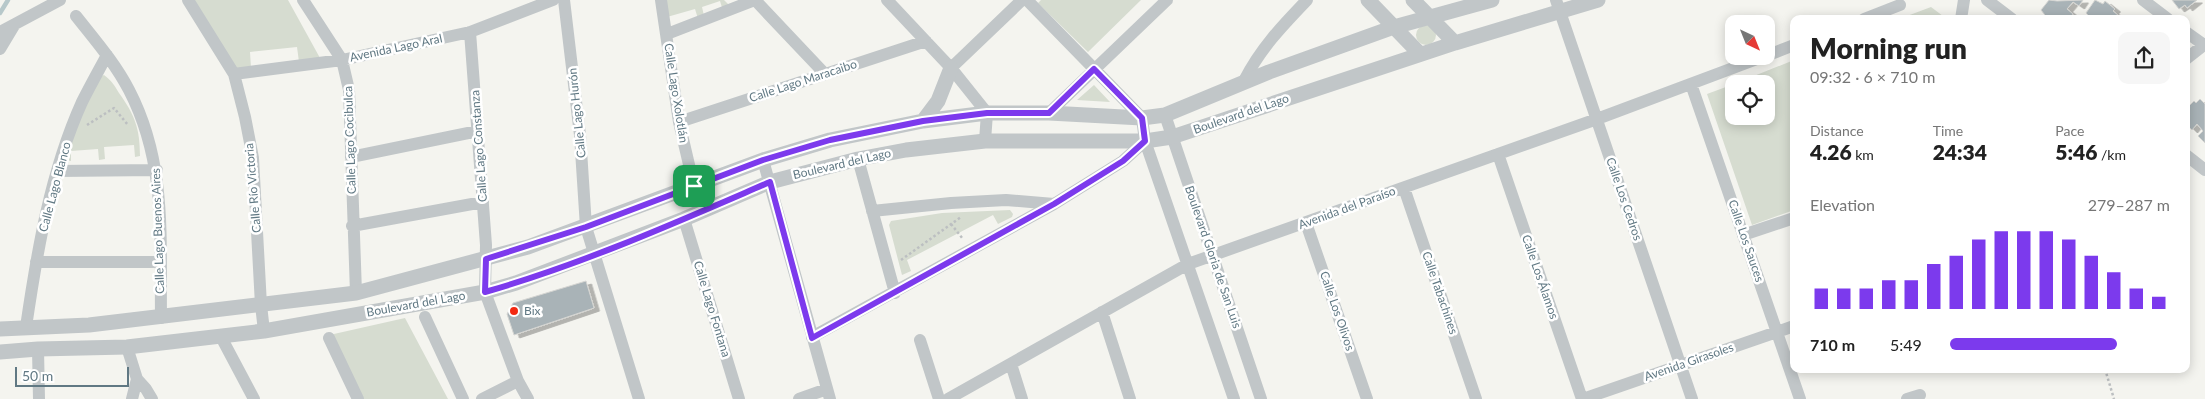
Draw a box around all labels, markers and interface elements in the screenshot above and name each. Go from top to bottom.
north arrow [1725,15,1775,65]
map controls [1725,15,1775,125]
street label: Avenida Lago Aral [348,30,444,65]
text: Morning run [1810,31,1967,65]
button: share [2118,32,2170,84]
street label: Calle Lago Xolotlán [661,42,692,144]
street label: Calle Lago Maracaibo [747,56,859,105]
street label: Calle Lago Hurón [564,67,589,159]
text: 09:32 · 6 × 710 m [1810,67,1935,86]
button: locate [1725,75,1775,125]
street label: Calle Lago Cocibulca [340,86,359,194]
street label: Calle Lago Constanza [467,90,490,202]
street label: Boulevard del Lago [1191,90,1291,137]
text: Distance [1810,122,1864,139]
text: Time [1933,122,1963,139]
text: Pace [2055,122,2084,139]
text: 4.26 [1810,139,1852,164]
text: 24:34 [1933,139,1987,164]
text: 5:46 [2055,139,2097,164]
street label: Calle Lago Blanco [35,140,74,234]
street label: Calle Río Victoria [241,143,264,233]
street label: Boulevard del Lago [791,145,893,182]
text: km [1852,146,1874,163]
text: /km [2097,146,2126,163]
street label: Calle Los Cedros [1603,155,1646,242]
pin [673,165,715,207]
street label: Calle Lago Buenos Aires [148,168,167,294]
icon: arrive [680,172,708,200]
street label: Avenida del Paraíso [1296,183,1398,232]
street label: Boulevard Gloria de San Luis [1182,184,1245,330]
text: Elevation [1810,195,1875,214]
text: 279–287 m [2088,195,2170,214]
street label: Calle Los Sauces [1725,198,1768,284]
street label: Calle Los Álamos [1519,233,1562,321]
street label: Calle Tabachines [1419,249,1462,336]
street label: Calle Lago Fontana [691,259,734,359]
street label: Calle Los Olivos [1317,269,1358,353]
street label: Boulevard del Lago [365,287,467,320]
place label: Bix [524,303,541,318]
marker: Bix [508,305,520,317]
text: 710 m [1810,335,1855,354]
text: 5:49 [1890,335,1922,354]
street label: Avenida Girasoles [1642,339,1736,384]
scale bar [15,364,129,387]
text: 50 m [22,367,53,384]

